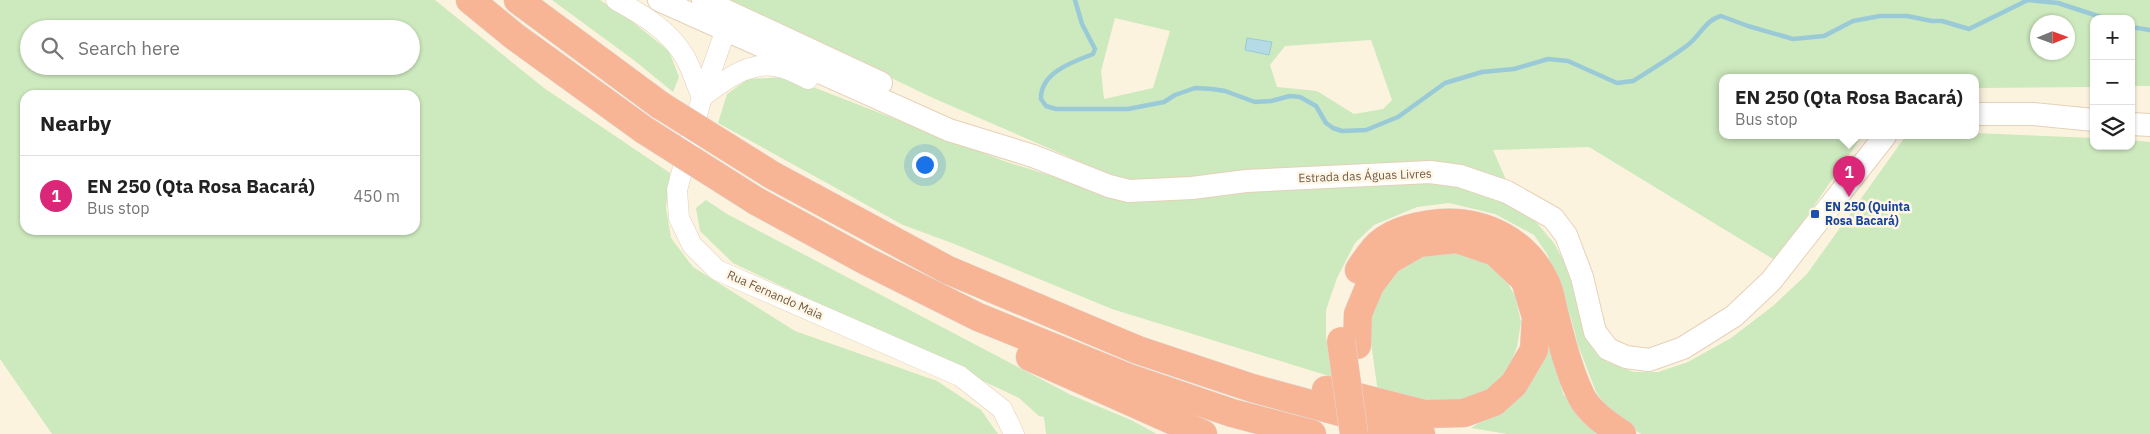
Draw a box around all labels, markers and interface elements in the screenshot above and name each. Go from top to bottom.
north arrow [2030,15,2075,60]
map controls [2090,15,2135,150]
button: + [2090,15,2135,60]
search box [20,20,420,75]
icon: search [38,34,66,62]
text: Search here [78,36,180,60]
button: − [2090,60,2135,105]
popup [1719,74,1979,139]
text: EN 250 (Qta Rosa Bacará) [1735,85,1963,109]
button: layers [2090,105,2135,150]
text: Nearby [40,109,111,137]
text: Bus stop [1735,109,1798,129]
your location [912,152,938,178]
pin: 1 [1833,156,1865,197]
street label: Estrada das Águas Livres [1298,166,1432,185]
text: EN 250 (Qta Rosa Bacará) [87,174,315,198]
text: 1 [51,186,61,206]
text: 450 m [353,186,400,206]
text: Bus stop [87,198,150,218]
place label: EN 250 (Quinta Rosa Bacará) [1825,199,1910,228]
marker: EN 250 (Quinta Rosa Bacará) [1809,208,1821,220]
street label: Rua Fernando Maia [725,267,826,323]

